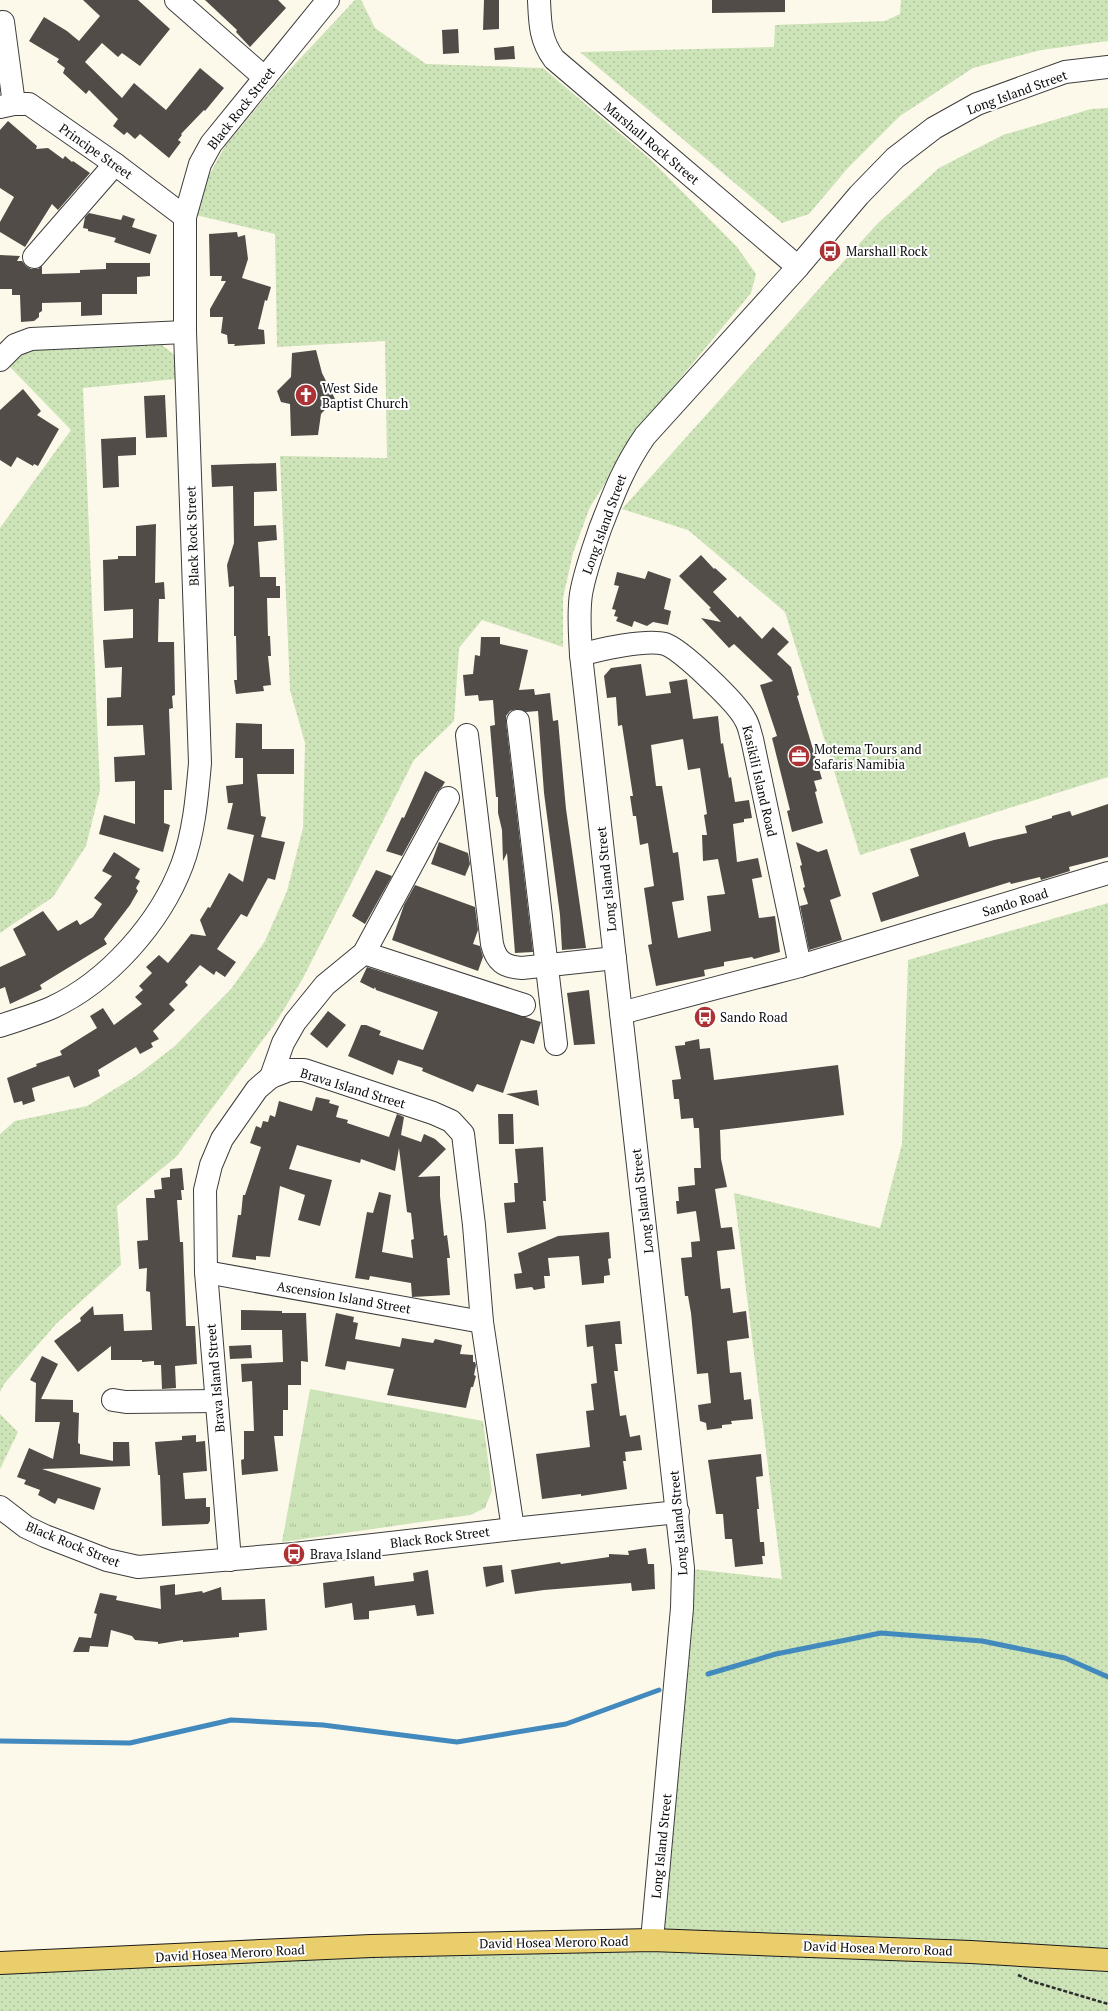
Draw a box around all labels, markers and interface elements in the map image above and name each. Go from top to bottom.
street label: Black Rock Street [203,63,279,153]
street label: Long Island Street [964,65,1070,119]
street label: Marshall Rock Street [600,98,704,188]
street label: Principe Street [56,119,137,183]
bus stop icon: Marshall Rock [817,238,843,264]
place label: Marshall Rock [846,242,928,260]
place label: West Side Baptist Church [322,379,409,412]
church icon: West Side Baptist Church [293,382,319,408]
street label: Long Island Street [577,471,631,577]
street label: Black Rock Street [181,485,203,586]
street label: Kasikili Island Road [738,723,782,839]
place label: Motema Tours and Safaris Namibia [814,740,922,773]
office icon: Motema Tours and Safaris Namibia [786,743,812,769]
street label: Long Island Street [592,825,620,932]
street label: Sando Road [980,883,1050,921]
bus stop icon: Sando Road [692,1004,718,1030]
place label: Sando Road [720,1008,788,1026]
street label: Brava Island Street [298,1063,408,1113]
street label: Long Island Street [627,1147,657,1254]
street label: Ascension Island Street [276,1276,413,1318]
street label: Brava Island Street [201,1323,229,1433]
street label: Long Island Street [664,1469,692,1576]
street label: Black Rock Street [23,1517,123,1571]
street label: Black Rock Street [389,1522,491,1552]
bus stop icon: Brava Island [281,1541,307,1567]
place label: Brava Island [310,1545,382,1563]
street label: Long Island Street [647,1792,675,1899]
street label: David Hosea Meroro Road [479,1932,629,1952]
street label: David Hosea Meroro Road [803,1936,953,1960]
street label: David Hosea Meroro Road [155,1940,305,1966]

